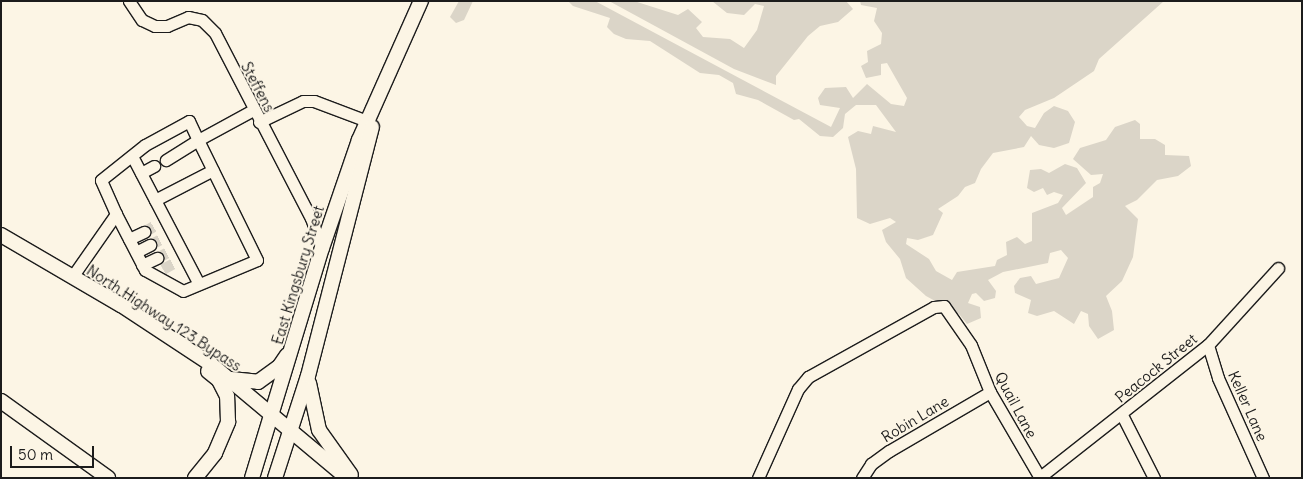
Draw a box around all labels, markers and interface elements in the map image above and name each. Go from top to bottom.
street label: Steffens [237,59,279,115]
street label: East Kingsbury Street [268,203,328,347]
street label: North Highway 123 Bypass [83,261,245,375]
street label: Peacock Street [1112,330,1200,406]
street label: Keller Lane [1225,368,1271,444]
street label: Quail Lane [991,369,1041,441]
street label: Robin Lane [878,392,952,446]
scale bar [12,436,96,468]
text: 50 m [18,445,53,464]

